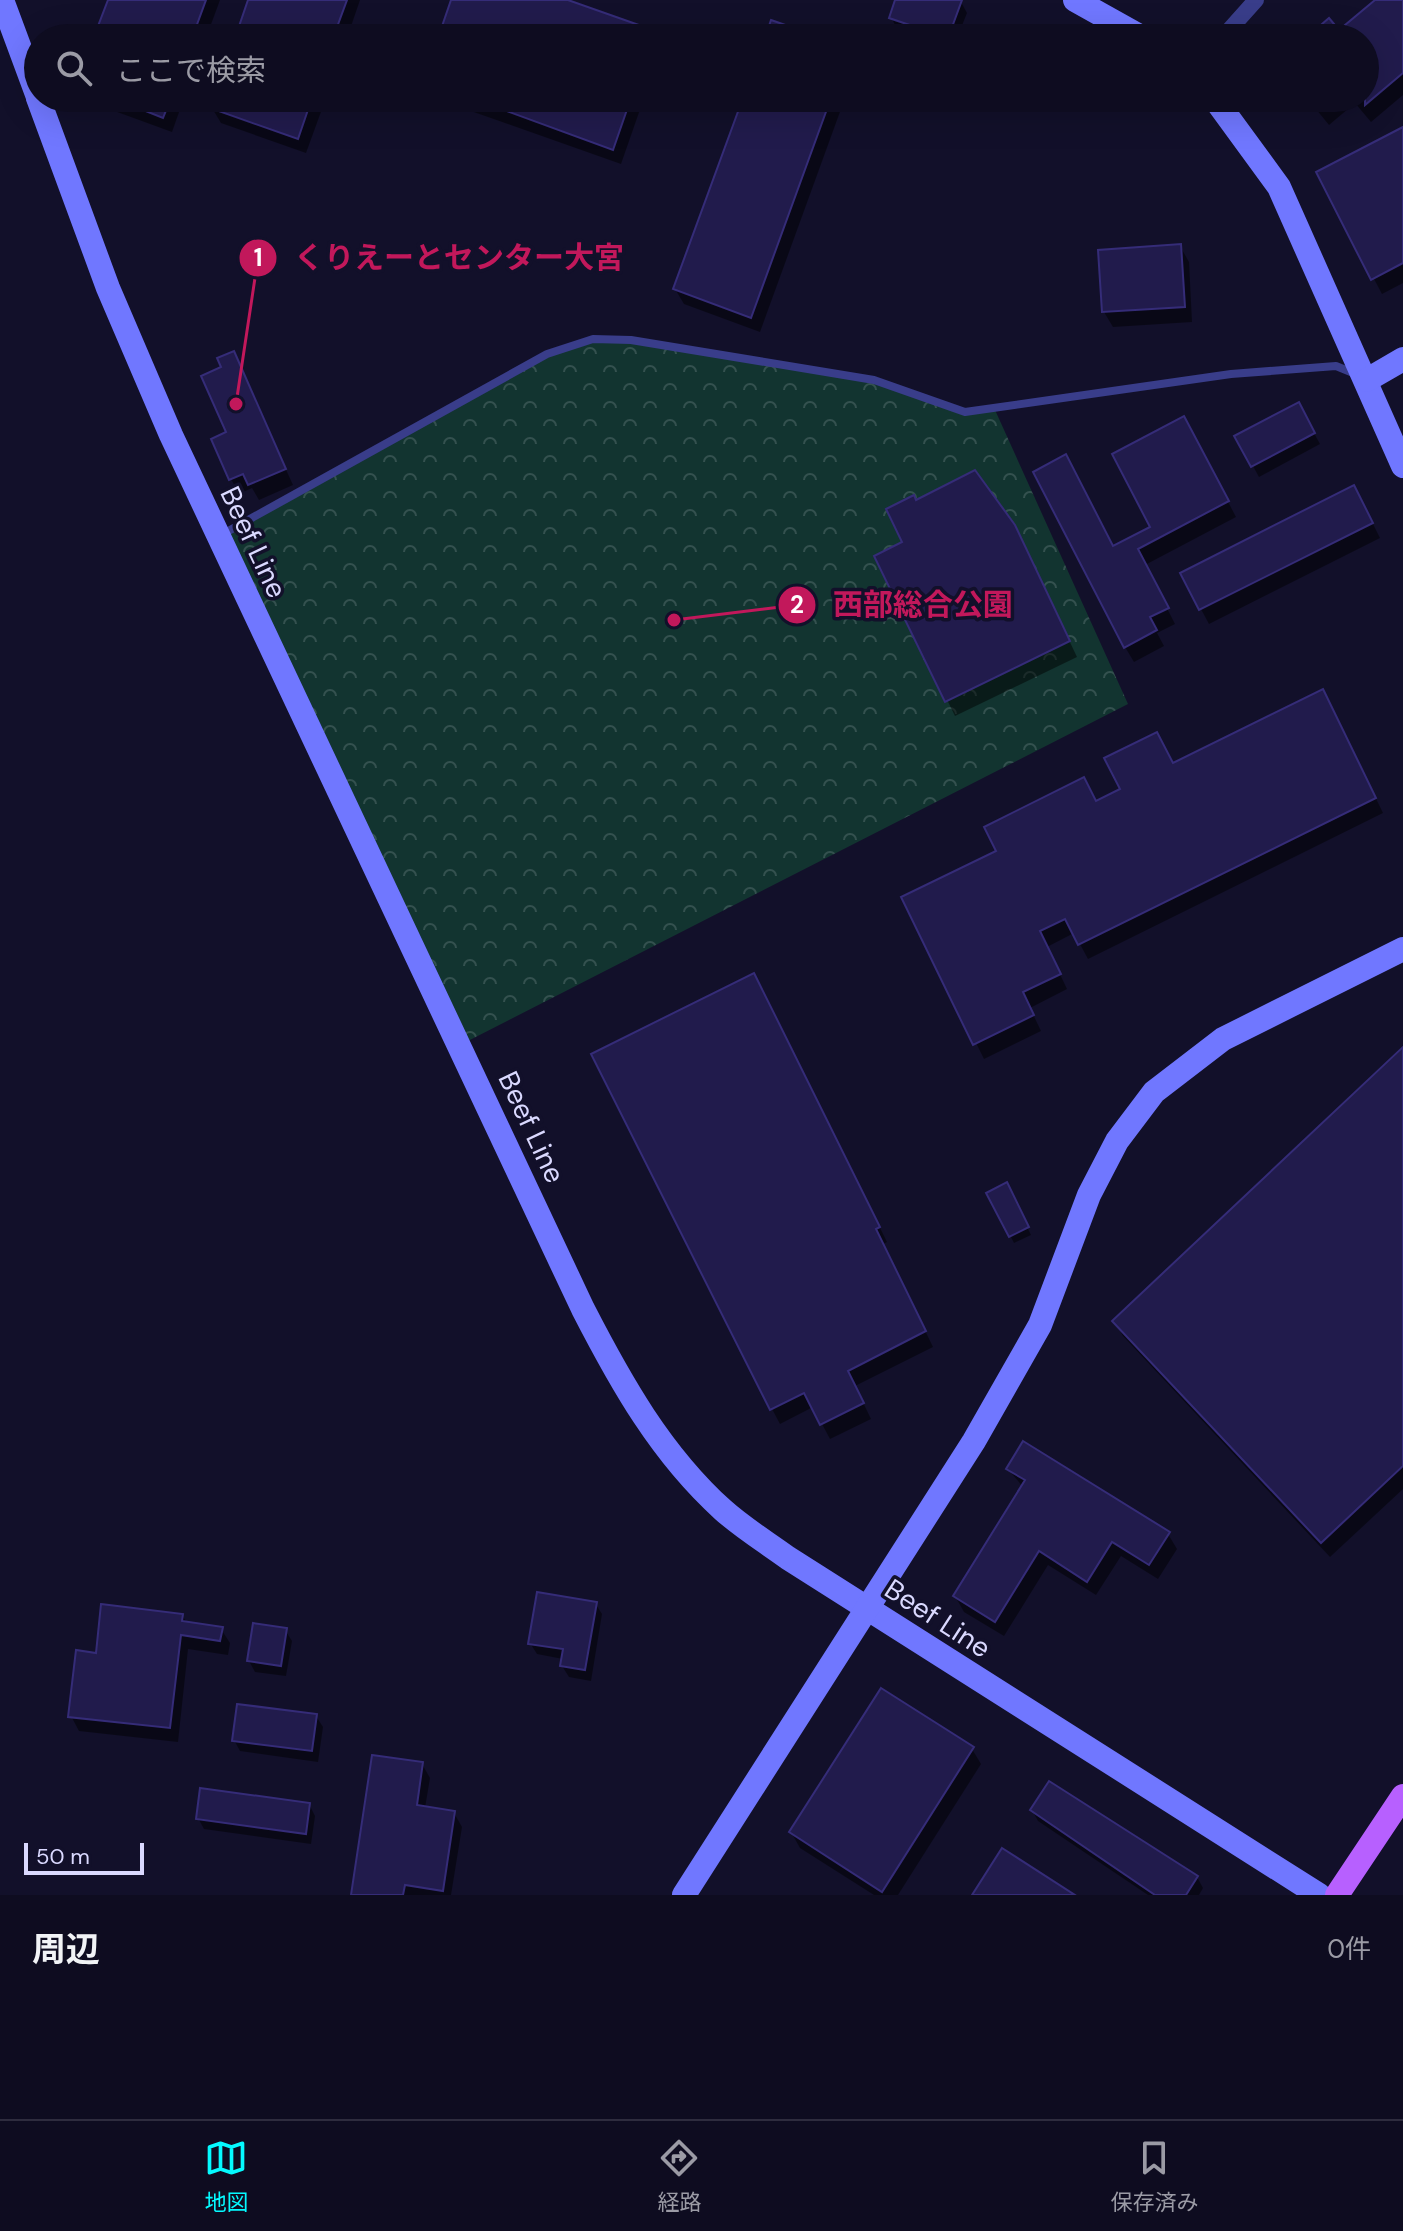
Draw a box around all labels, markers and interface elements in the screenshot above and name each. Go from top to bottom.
search box [24,24,1379,112]
icon: search [52,46,96,90]
text: ここで検索 [116,51,266,90]
callout: くりえーとセンター大宮 [238,231,640,285]
text: くりえーとセンター大宮 [294,238,624,277]
text: 1 [254,242,262,273]
street label: Beef Line [212,480,295,604]
callout: 西部総合公園 [777,578,1029,632]
text: 西部総合公園 [833,585,1013,624]
text: 2 [790,589,804,620]
street label: Beef Line [490,1065,573,1189]
street label: Beef Line [878,1570,998,1666]
scale bar [24,1839,144,1875]
text: 50 m [36,1842,90,1871]
text: 周辺 [32,1927,100,1972]
text: 0件 [1327,1932,1371,1966]
tab: 地図 [204,2136,249,2217]
tab: 経路 [657,2136,702,2217]
tab: 保存済み [1110,2136,1199,2217]

